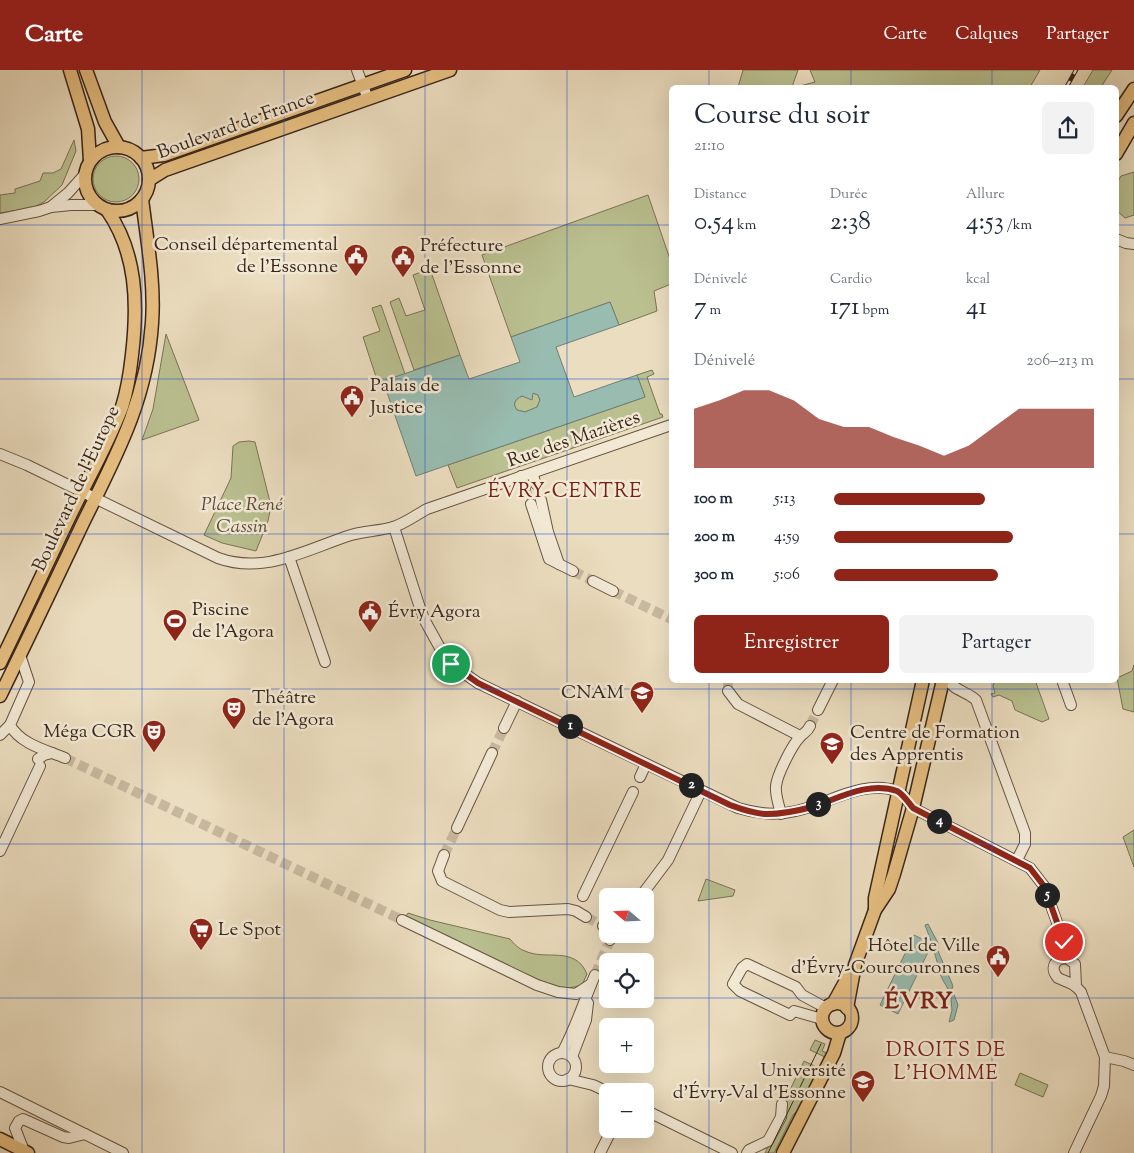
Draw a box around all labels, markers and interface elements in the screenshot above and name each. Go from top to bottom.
text: Carte [25,18,83,52]
text: Carte [884,22,927,48]
text: Calques [955,22,1018,48]
text: Partager [1046,22,1109,48]
street label: Boulevard de France [154,85,318,167]
text: Course du soir [694,96,870,136]
button: share [1042,102,1094,154]
text: 21:10 [694,135,725,158]
text: Distance [694,185,747,205]
text: Durée [830,185,867,205]
text: Allure [966,185,1005,205]
text: 0.54 [694,205,734,241]
text: 2:38 [830,205,871,241]
text: 4:53 [966,205,1004,241]
text: km [734,216,756,236]
text: /km [1004,216,1032,236]
place label: Conseil départemental de l'Essonne [154,232,338,281]
place label: Préfecture de l'Essonne [420,233,522,282]
public building icon: Conseil départemental de l'Essonne [343,243,369,277]
public building icon: Préfecture de l'Essonne [390,244,416,278]
text: Dénivelé [694,270,747,290]
text: Cardio [830,270,872,290]
text: kcal [966,270,990,290]
text: 7 [694,290,707,326]
text: 171 [830,290,860,326]
text: 41 [966,290,987,326]
text: m [707,301,721,321]
text: bpm [860,301,889,321]
text: Dénivelé [694,350,755,373]
text: 206–213 m [1026,350,1094,373]
place label: Palais de Justice [369,373,440,422]
public building icon: Palais de Justice [339,384,365,418]
street label: Boulevard de l'Europe [27,402,127,576]
street label: Rue des Mazières [504,405,644,475]
district label: ÉVRY-CENTRE [488,477,642,507]
text: 100 m [694,488,733,511]
text: 5:13 [774,488,796,511]
park label: Place René Cassin [201,492,283,541]
text: 200 m [694,526,735,549]
text: 4:59 [774,526,799,549]
text: 300 m [694,564,734,587]
text: 5:06 [774,564,800,587]
place label: Piscine de l'Agora [192,597,274,646]
public building icon: Évry Agora [357,599,383,633]
place label: Évry Agora [388,599,481,626]
sports icon: Piscine de l'Agora [162,608,188,642]
button: Enregistrer [694,615,889,673]
button: Partager [899,615,1094,673]
pin [430,643,472,685]
icon: arrive [437,650,465,678]
place label: CNAM [561,680,625,707]
school or university icon: CNAM [629,680,655,714]
place label: Théâtre de l'Agora [252,685,334,734]
theatre icon: Théâtre de l'Agora [221,696,247,730]
pin: 1 [558,714,582,738]
text: 1 [568,716,573,736]
place label: Méga CGR [43,719,136,746]
theatre icon: Méga CGR [141,719,167,753]
place label: Centre de Formation des Apprentis [850,720,1020,769]
school or university icon: Centre de Formation des Apprentis [819,731,845,765]
pin: 2 [678,772,704,798]
text: 2 [688,775,695,795]
pin: 3 [806,792,830,816]
text: 3 [816,794,821,814]
pin: 4 [926,808,952,834]
text: 4 [936,811,943,831]
pin: 5 [1034,882,1060,908]
text: 5 [1045,885,1050,905]
north arrow [599,888,654,942]
map controls [599,888,654,1138]
supermarket icon: Le Spot [188,917,214,951]
place label: Le Spot [218,917,282,944]
pin [1043,921,1085,963]
icon: check [1050,928,1078,956]
place label: Hôtel de Ville d’Évry-Courcouronnes [791,933,980,982]
public building icon: Hôtel de Ville d’Évry-Courcouronnes [985,944,1011,978]
button: locate [599,953,654,1008]
district label: ÉVRY [884,985,954,1019]
button: + [599,1018,654,1073]
district label: DROITS DE L'HOMME [886,1037,1006,1089]
place label: Université d'Évry-Val d'Essonne [673,1058,846,1107]
school or university icon: Université d'Évry-Val d'Essonne [850,1069,876,1103]
button: − [599,1083,654,1138]

